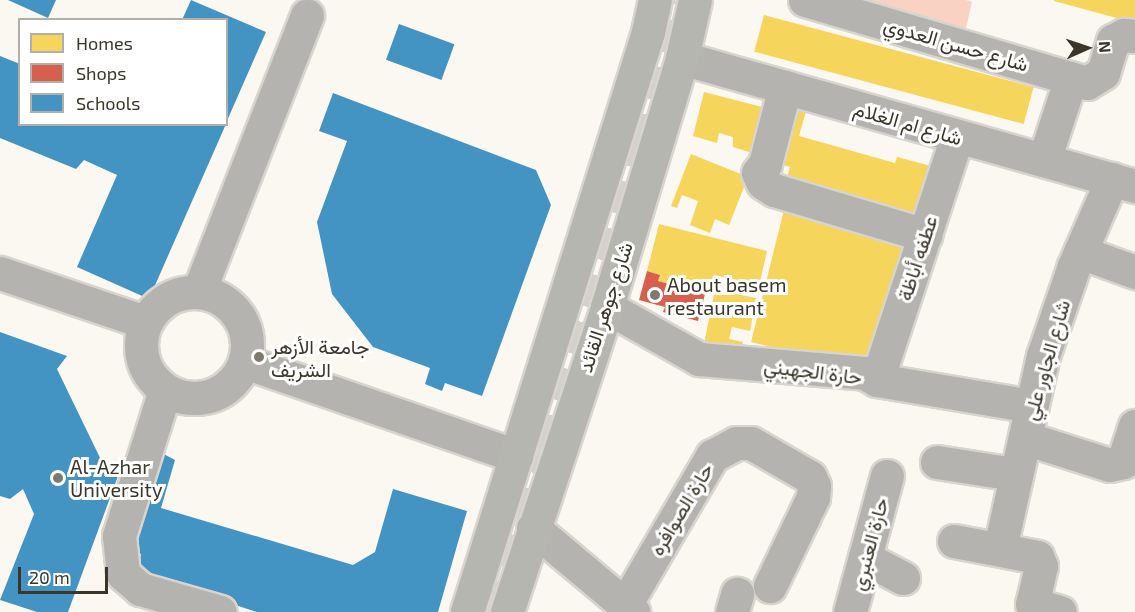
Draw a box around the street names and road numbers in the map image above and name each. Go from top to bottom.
street label: شارع حسن العدوي [881,12,1031,76]
street label: شارع ام الغلام [851,96,965,150]
street label: عطفه أباظة [892,213,942,303]
street label: شارع جوهر القائد [573,239,637,375]
street label: شارع الجاور علي [1017,297,1075,423]
street label: حارة الجهيني [763,353,863,389]
street label: حارة الصوافره [644,458,718,560]
street label: حارة العنبري [845,495,893,593]

